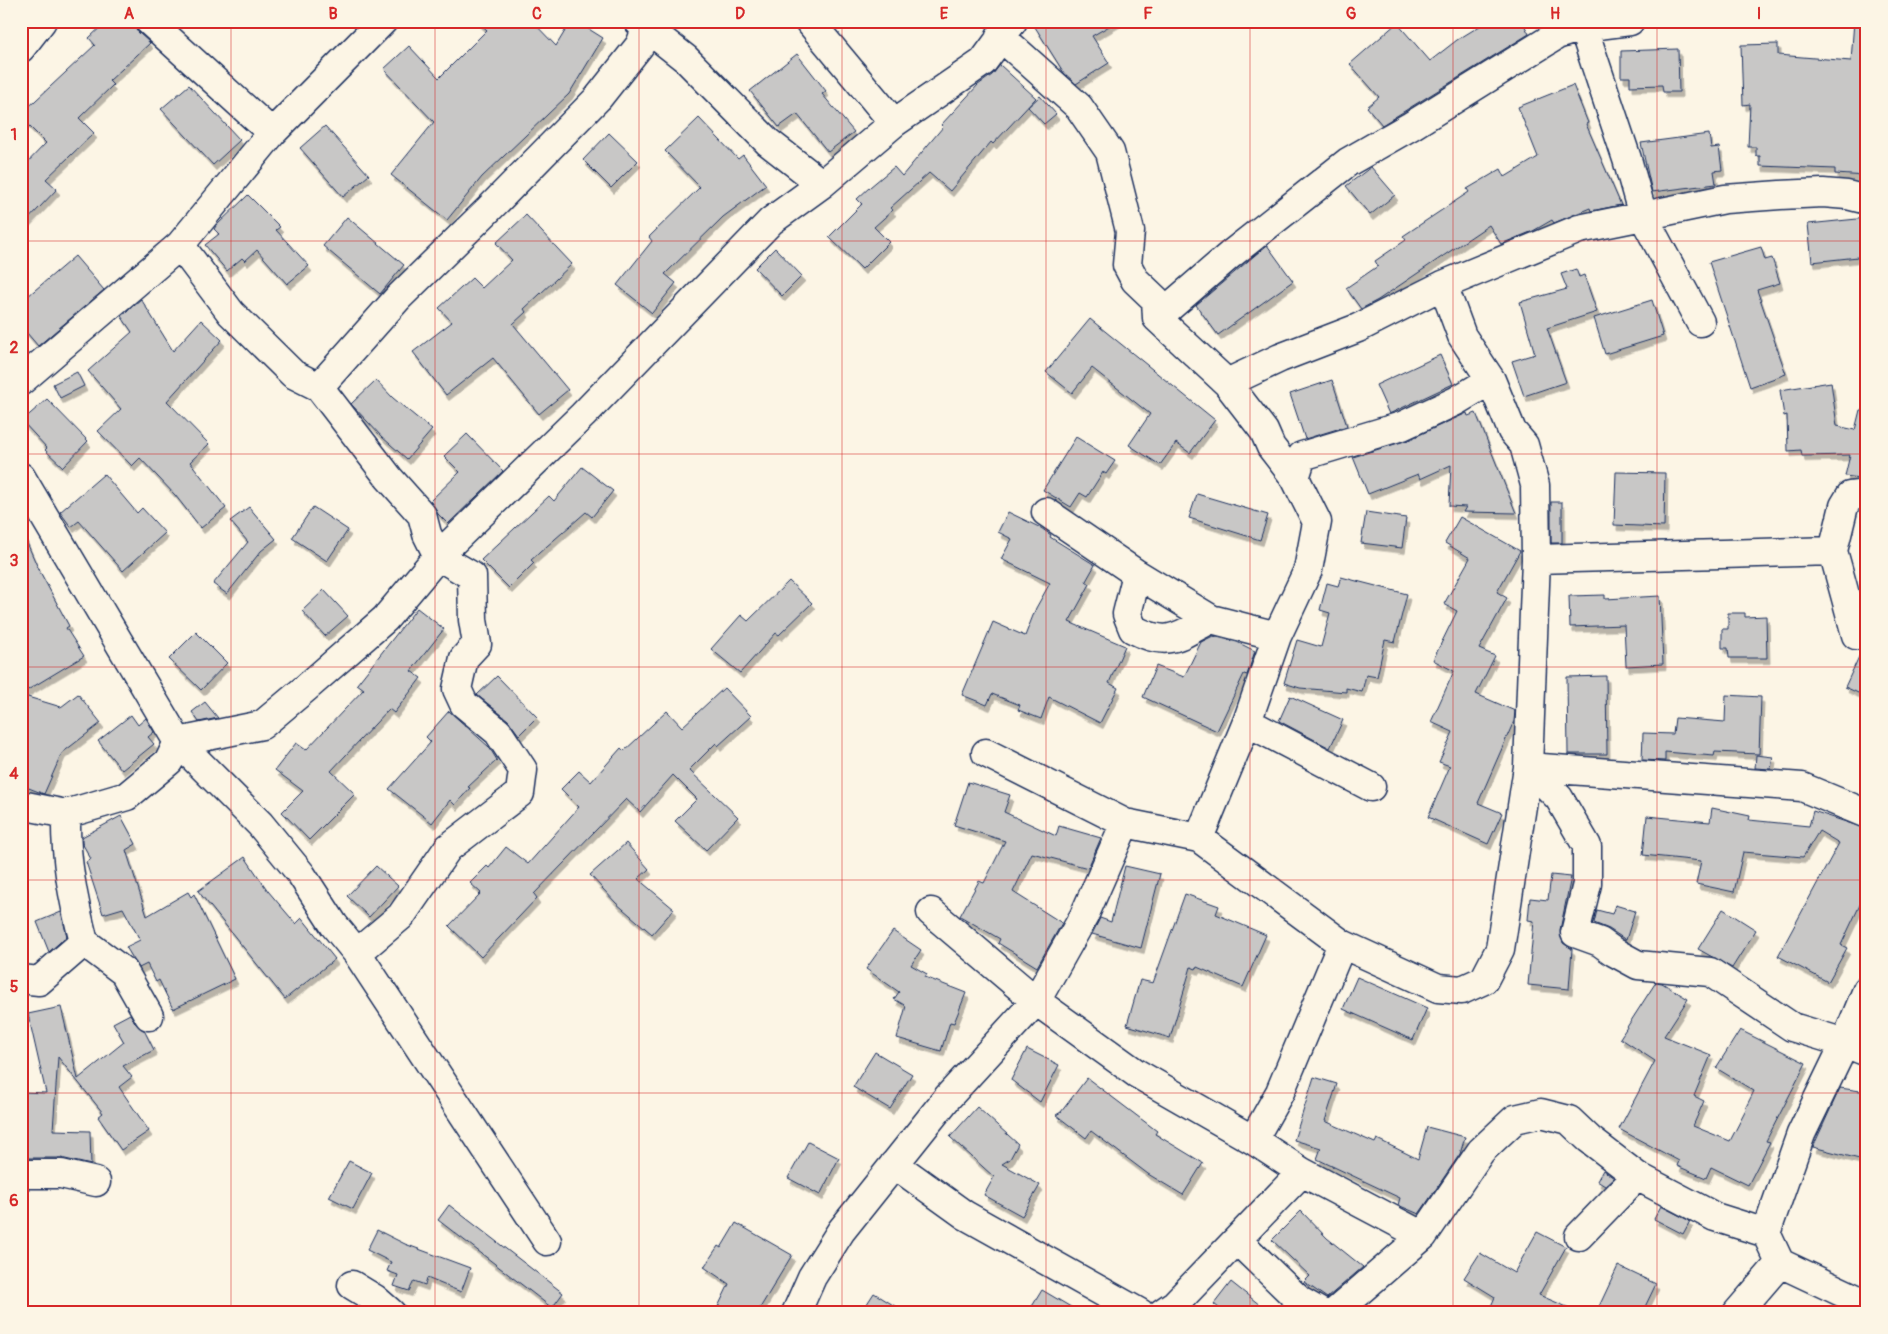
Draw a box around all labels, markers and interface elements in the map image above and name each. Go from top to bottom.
text: A [124,4,135,24]
text: B [328,4,338,24]
text: C [532,4,542,24]
text: D [735,4,745,24]
text: E [940,4,949,24]
text: F [1143,4,1153,24]
text: G [1346,4,1357,24]
text: H [1550,4,1560,24]
text: I [1757,4,1761,24]
text: 1 [11,125,17,145]
text: 2 [10,338,19,358]
text: 3 [10,551,19,571]
text: 4 [9,764,19,784]
text: 5 [10,977,19,997]
text: 6 [9,1191,19,1211]

